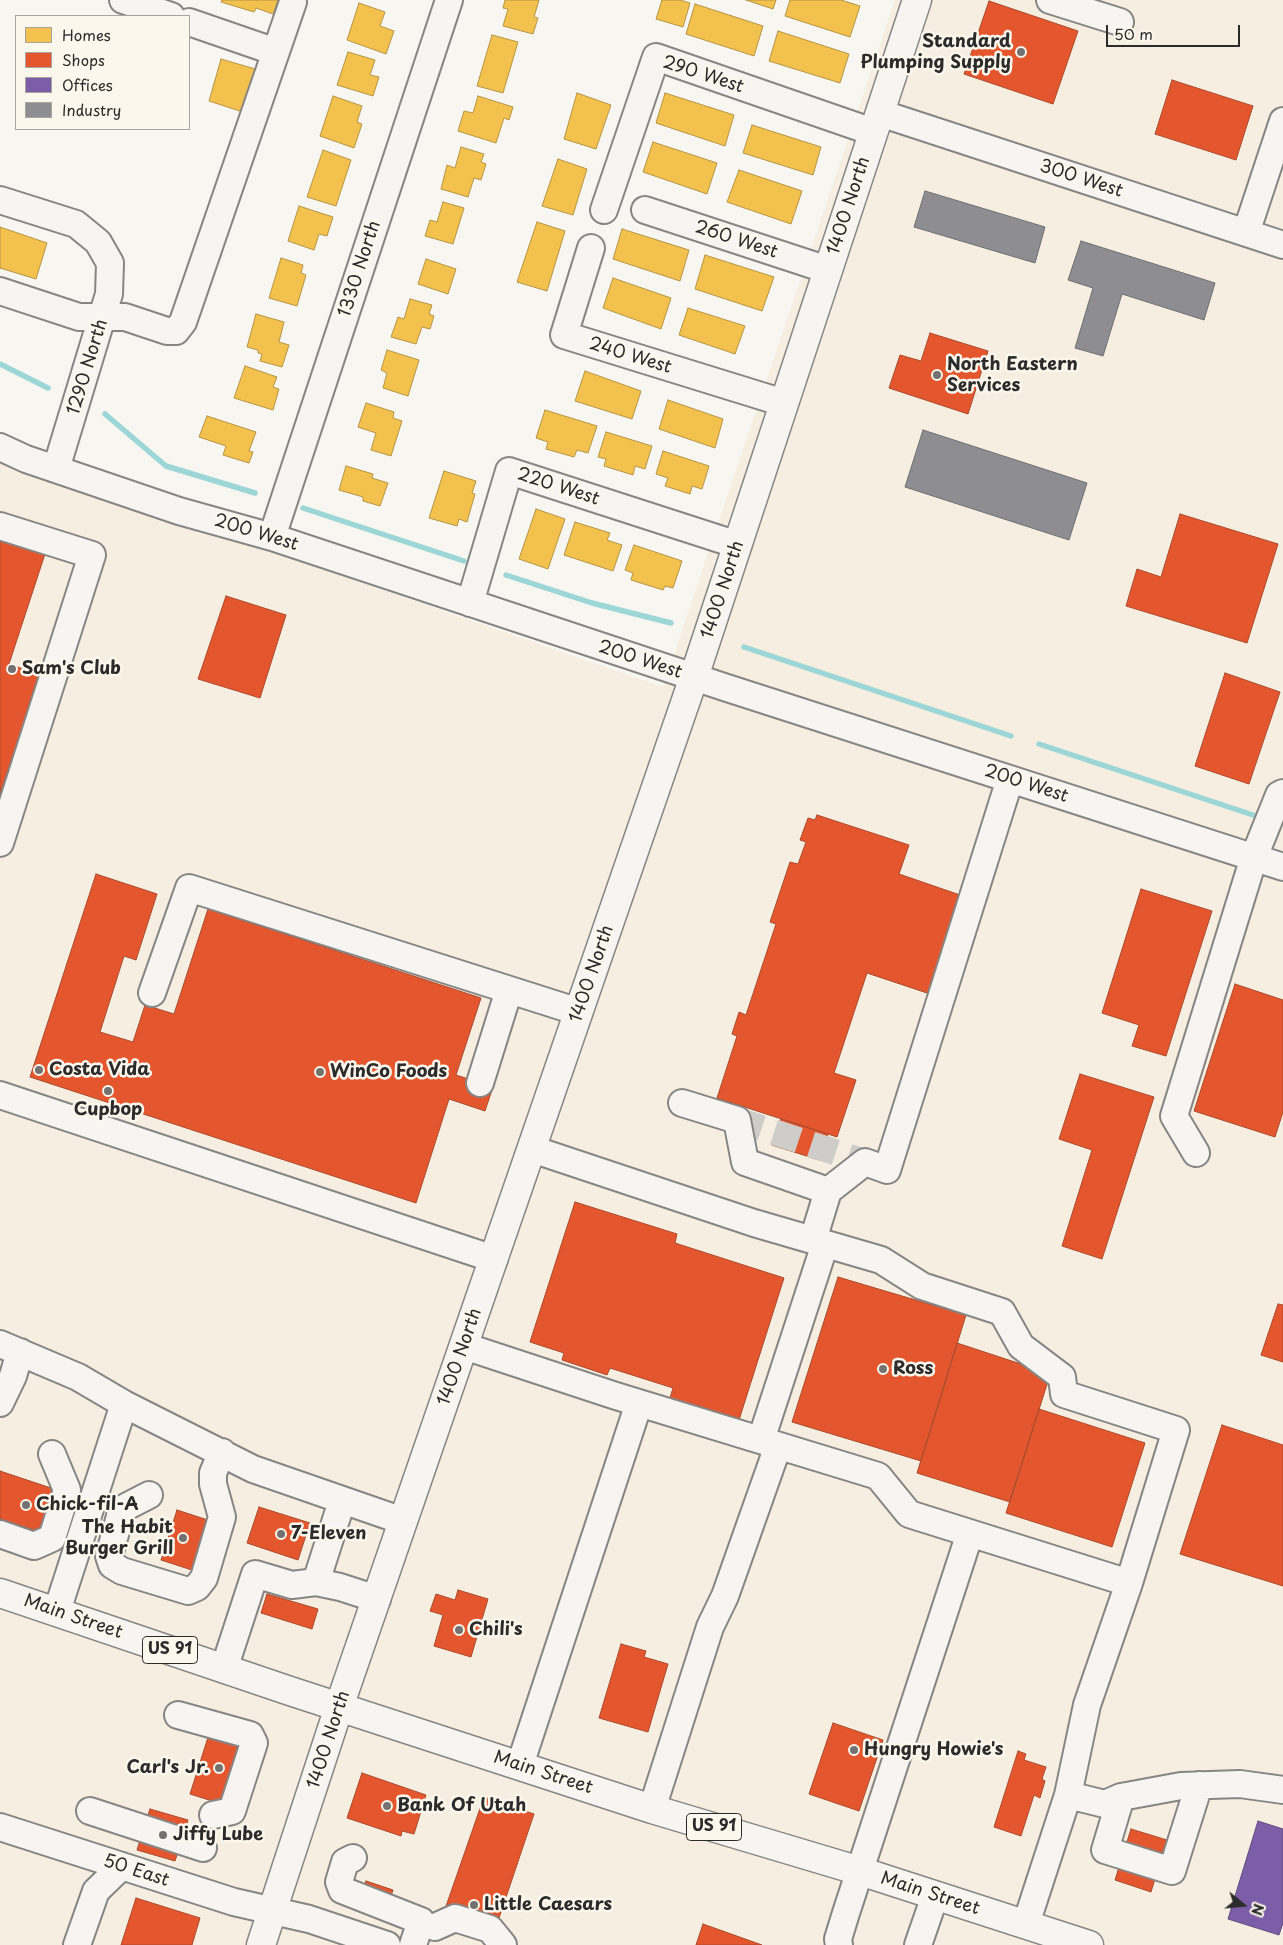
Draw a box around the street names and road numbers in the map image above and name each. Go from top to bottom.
street label: 290 West [660,52,746,98]
street label: 1400 North [823,154,875,258]
street label: 300 West [1037,155,1125,203]
street label: 260 West [692,216,780,264]
street label: 1330 North [334,218,386,320]
street label: 1290 North [63,317,113,417]
street label: 240 West [586,333,674,379]
street label: 220 West [514,464,602,510]
street label: 200 West [211,510,301,556]
street label: 1400 North [697,538,749,642]
street label: 200 West [595,636,685,684]
street label: 200 West [981,760,1071,808]
street label: 1400 North [565,922,619,1026]
street label: 1400 North [433,1305,487,1409]
street label: Main Street [21,1590,125,1644]
road number: US 91 [142,1636,198,1664]
street label: 1400 North [303,1688,355,1792]
street label: Main Street [491,1747,595,1799]
road number: US 91 [686,1814,742,1840]
street label: 50 East [100,1850,172,1892]
street label: Main Street [878,1868,982,1920]

